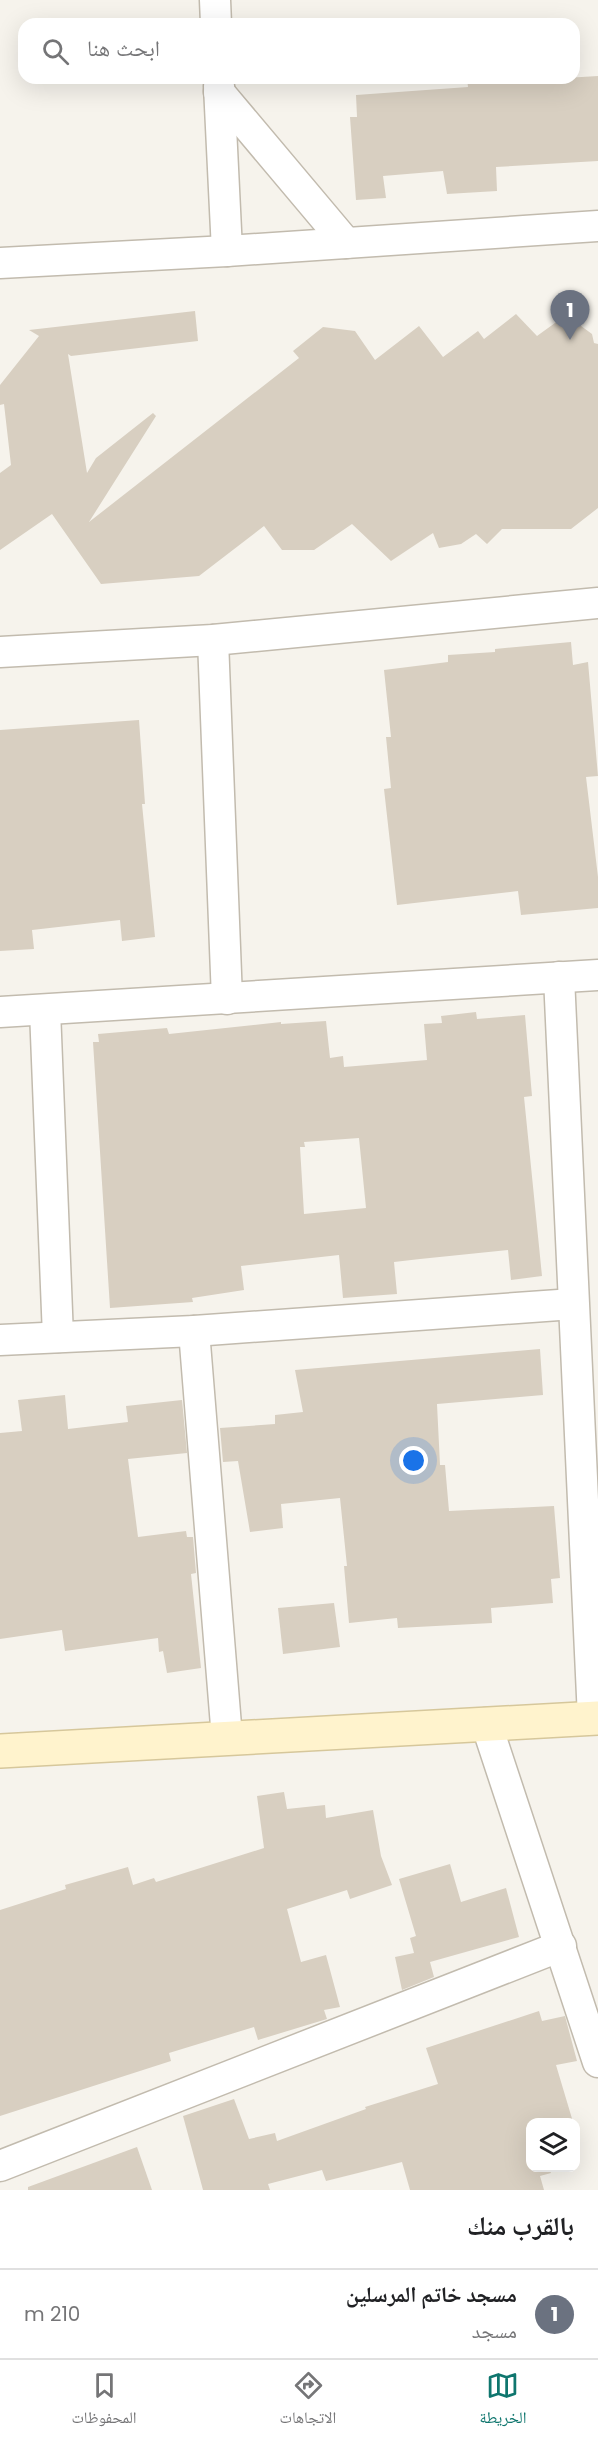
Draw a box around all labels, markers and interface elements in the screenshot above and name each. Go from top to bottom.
search box [18,18,580,84]
text: ابحث هنا [87,33,160,64]
icon: search [39,35,72,68]
pin: 1 [550,290,590,340]
your location [399,1446,428,1475]
map controls [526,2118,580,2172]
button: layers [526,2118,580,2172]
text: بالقرب منك [467,2208,574,2244]
text: مسجد خاتم المرسلين [346,2279,517,2310]
text: 210 m [24,2300,80,2328]
text: 1 [551,2300,558,2328]
text: مسجد [472,2317,517,2345]
tab: المحفوظات [72,2369,137,2433]
tab: الاتجاهات [280,2369,336,2433]
tab: الخريطة [479,2369,527,2433]

